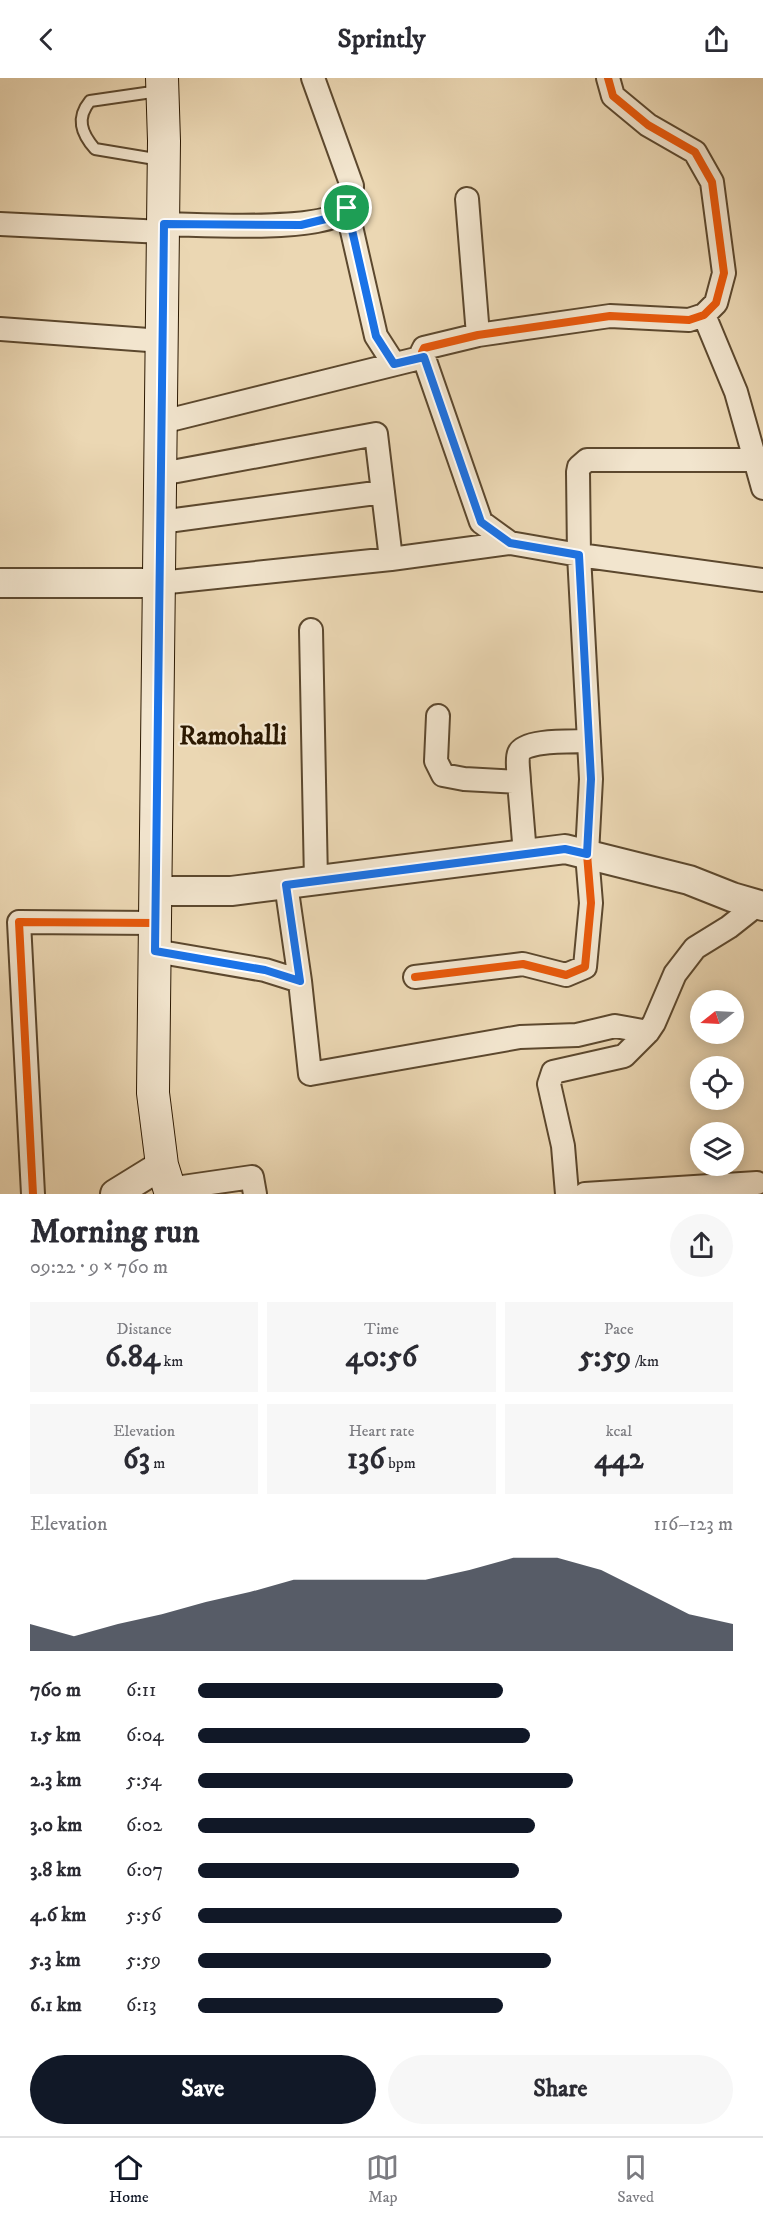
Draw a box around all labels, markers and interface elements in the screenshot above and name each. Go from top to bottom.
text: Sprintly [338,22,425,56]
icon: back [30,23,63,56]
icon: share [700,23,733,56]
pin [321,182,372,233]
icon: arrive [330,191,363,224]
district label: Ramohalli [179,720,287,753]
north arrow [690,990,744,1044]
map controls [690,990,744,1176]
button: locate [690,1056,744,1110]
button: layers [690,1122,744,1176]
text: Morning run [30,1212,199,1253]
button: share [670,1214,733,1277]
text: 09:22 · 9 × 760 m [30,1255,168,1280]
text: Distance [117,1319,172,1339]
text: Time [364,1319,399,1339]
text: Pace [604,1319,634,1339]
text: 6.84 [105,1339,160,1376]
text: 40:56 [346,1339,417,1376]
text: 5:59 [579,1339,631,1376]
text: km [160,1351,183,1371]
text: /km [631,1351,659,1371]
text: Elevation [113,1421,175,1441]
text: Heart rate [349,1421,414,1441]
text: kcal [606,1421,632,1441]
text: 63 [123,1441,150,1478]
text: 136 [347,1441,385,1478]
text: 442 [594,1441,643,1478]
text: m [150,1453,165,1473]
text: bpm [385,1453,416,1473]
text: Elevation [30,1512,107,1537]
text: 116–123 m [654,1512,733,1537]
text: 760 m [30,1678,81,1703]
text: 6:11 [126,1678,156,1703]
text: 1.5 km [30,1723,81,1748]
text: 6:04 [126,1723,164,1748]
text: 2.3 km [30,1768,82,1793]
text: 5:54 [126,1768,162,1793]
text: 3.0 km [30,1813,82,1838]
text: 6:02 [126,1813,162,1838]
text: 3.8 km [30,1858,81,1883]
text: 6:07 [126,1858,163,1883]
text: 4.6 km [30,1903,86,1928]
text: 5:56 [126,1903,162,1928]
text: 5.3 km [30,1948,81,1973]
text: 5:59 [126,1948,161,1973]
text: 6.1 km [30,1993,82,2018]
text: 6:13 [126,1993,156,2018]
button: Save [30,2055,376,2124]
button: Share [388,2055,733,2124]
tab: Home [109,2151,149,2207]
tab: Map [366,2151,399,2207]
tab: Saved [617,2151,654,2207]

